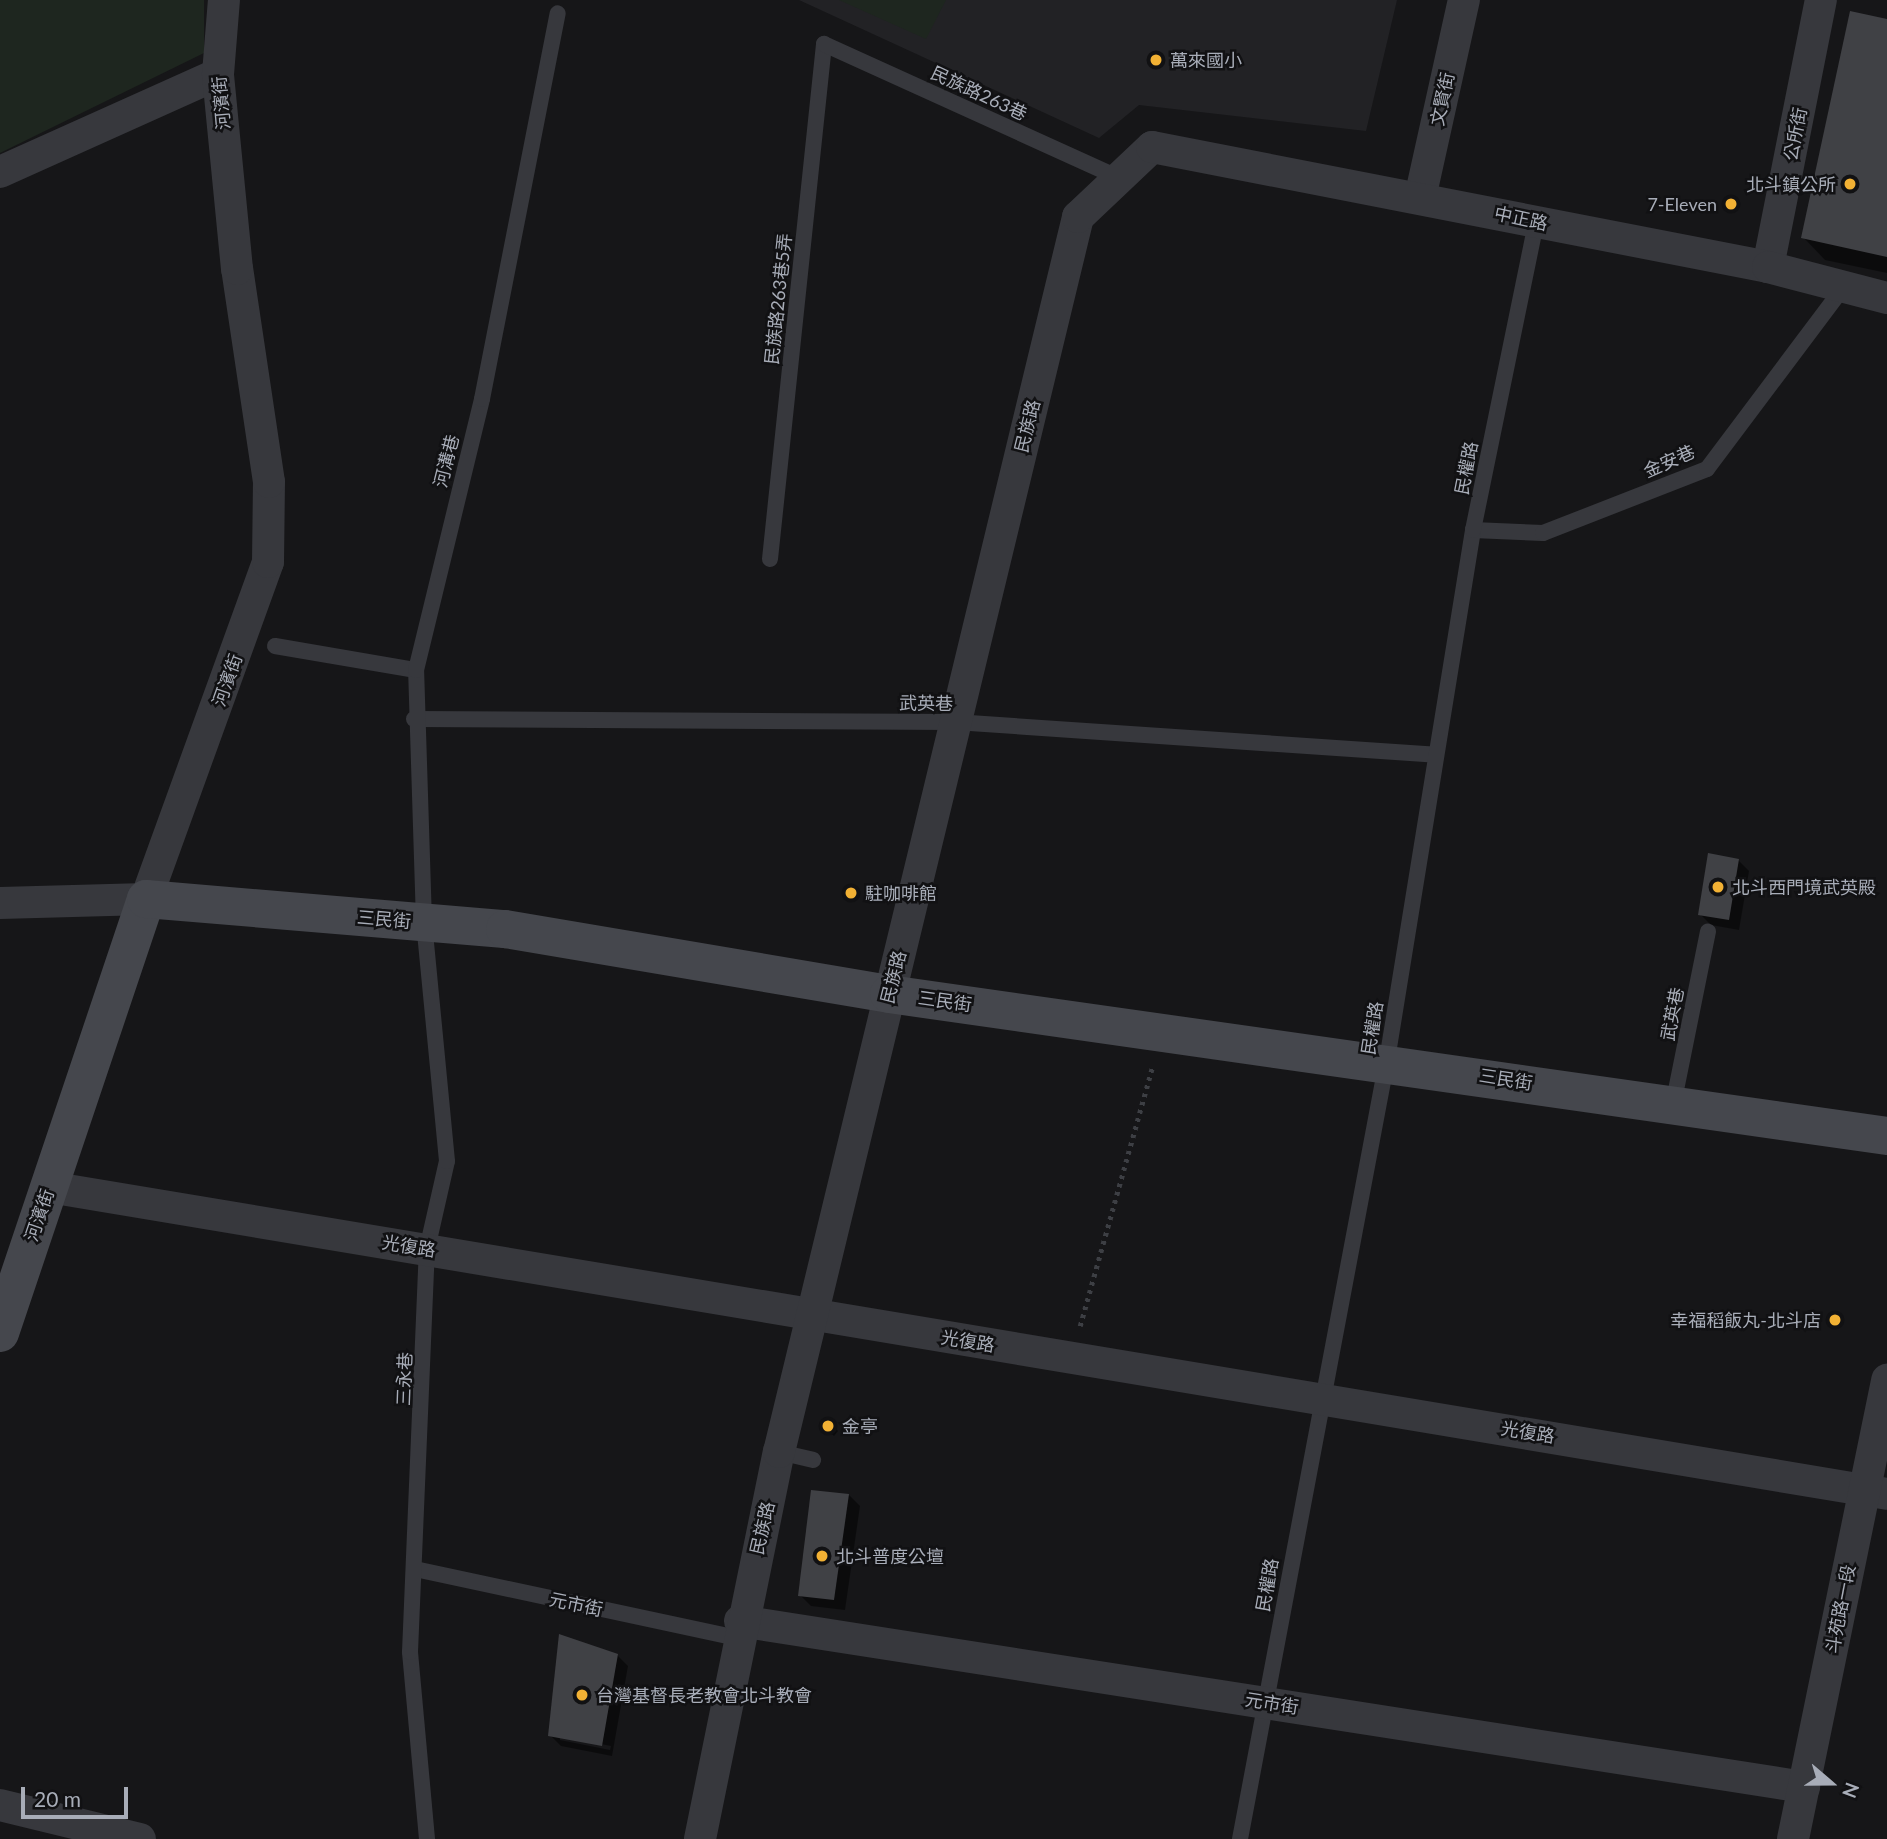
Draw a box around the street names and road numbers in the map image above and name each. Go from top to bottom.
street label: 民族路263巷 [928,61,1030,125]
street label: 文賢街 [1426,70,1458,128]
street label: 河濱街 [208,75,234,131]
street label: 公所街 [1779,105,1811,163]
street label: 中正路 [1492,202,1550,234]
street label: 民族路263巷5弄 [760,232,796,366]
street label: 民族路 [1010,397,1044,455]
street label: 河溝巷 [429,432,463,490]
street label: 民權路 [1450,439,1482,497]
street label: 金安巷 [1640,440,1698,482]
street label: 河濱街 [208,651,246,709]
street label: 武英巷 [899,692,953,714]
street label: 三民街 [356,906,412,932]
street label: 民族路 [876,948,910,1006]
street label: 武英巷 [1656,985,1688,1043]
street label: 三民街 [917,987,973,1015]
street label: 民權路 [1357,1000,1387,1056]
street label: 三民街 [1478,1064,1534,1094]
street label: 河濱街 [20,1186,58,1244]
street label: 光復路 [381,1231,437,1261]
street label: 光復路 [940,1326,996,1356]
street label: 三永巷 [392,1352,416,1406]
street label: 光復路 [1500,1417,1556,1447]
street label: 民族路 [745,1499,779,1557]
street label: 民權路 [1252,1557,1282,1613]
street label: 斗苑路一段 [1821,1563,1859,1655]
street label: 元市街 [547,1588,605,1620]
street label: 元市街 [1244,1688,1300,1718]

